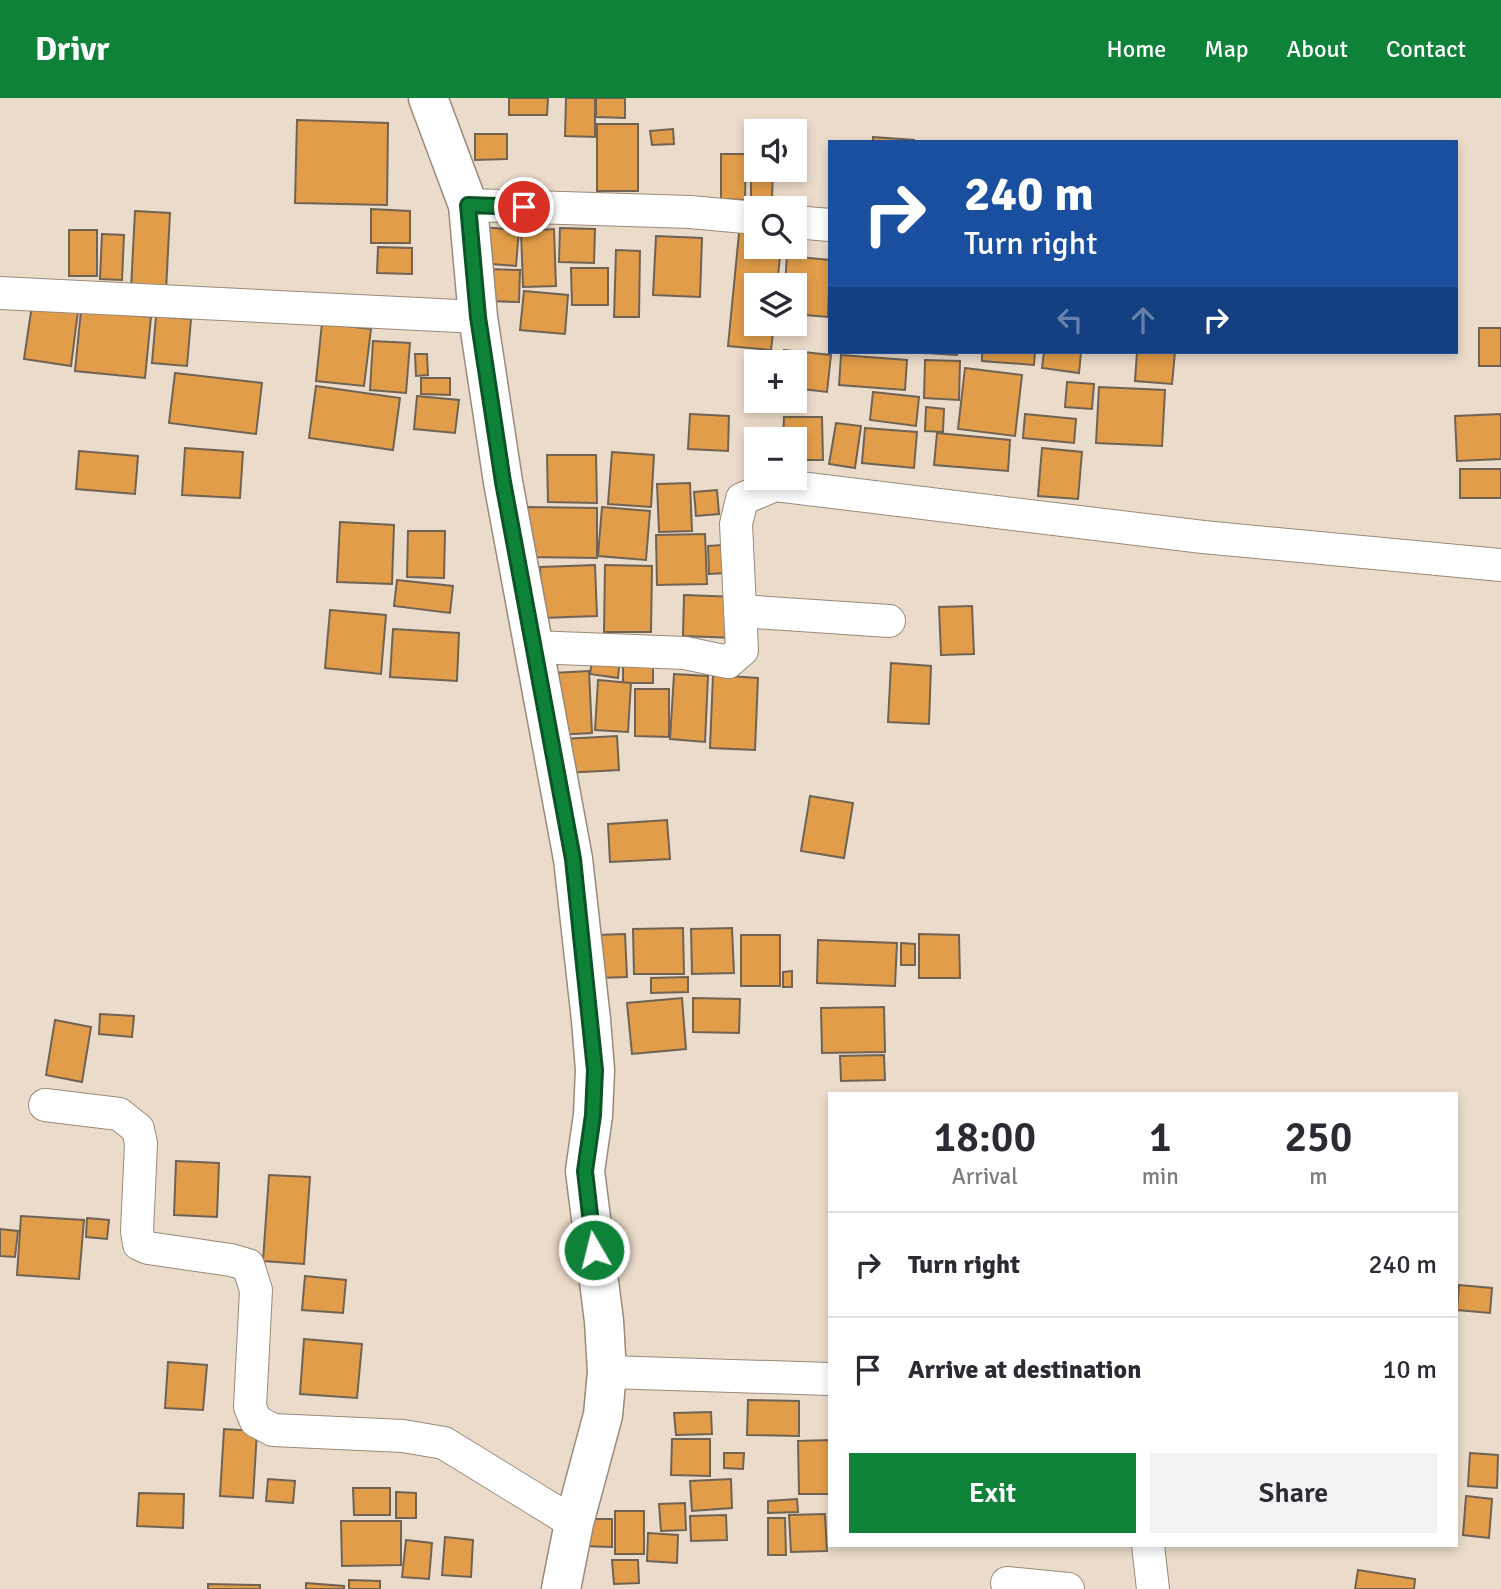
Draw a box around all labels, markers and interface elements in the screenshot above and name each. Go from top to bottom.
text: Drivr [35,29,109,70]
text: Home [1106,34,1166,64]
text: Map [1204,34,1249,64]
text: About [1287,34,1348,64]
text: Contact [1386,34,1466,64]
map controls [744,119,807,490]
button: sound [744,119,807,182]
text: 240 m [964,164,1094,224]
icon: right [849,168,940,259]
pin [494,177,554,237]
icon: arrive [505,188,543,226]
button: search [744,196,807,259]
text: Turn right [964,224,1097,263]
button: layers [744,273,807,336]
icon: left [1051,301,1089,339]
icon: ahead [1124,301,1162,339]
icon: right [1197,301,1235,339]
button: + [744,350,807,413]
button: − [744,427,807,490]
text: 18:00 [934,1112,1036,1163]
text: 1 [1149,1112,1172,1163]
text: 250 [1284,1112,1352,1163]
text: Arrival [952,1162,1018,1191]
text: min [1142,1162,1179,1191]
text: m [1309,1162,1328,1191]
position arrow [557,1213,631,1287]
icon: right [849,1246,887,1284]
text: Turn right [908,1249,1020,1281]
text: 240 m [1368,1249,1437,1281]
icon: arrive [849,1351,887,1389]
text: Arrive at destination [908,1354,1141,1386]
text: 10 m [1382,1354,1437,1386]
button: Exit [849,1453,1136,1533]
button: Share [1150,1453,1437,1533]

